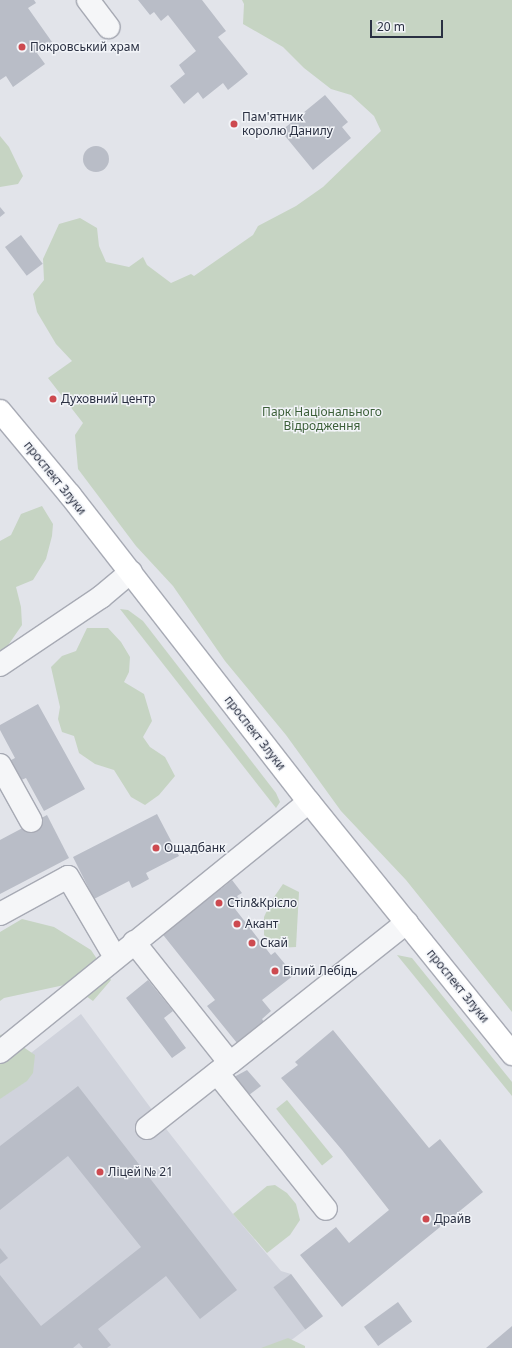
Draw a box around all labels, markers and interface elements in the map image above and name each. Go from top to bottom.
scale bar [372,12,445,38]
text: 20 m [377,18,405,35]
place label: Покровський храм [30,40,140,54]
marker: Покровський храм [17,42,27,52]
place label: Пам'ятник королю Данилу [242,110,333,138]
marker: Пам'ятник королю Данилу [229,119,239,129]
place label: Духовний центр [61,392,156,406]
marker: Духовний центр [48,394,58,404]
park label: Парк Національного Відродження [262,405,382,433]
street label: проспект Злуки [21,438,89,518]
street label: проспект Злуки [221,693,289,773]
place label: Ощадбанк [164,841,225,855]
marker: Ощадбанк [151,843,161,853]
place label: Стіл&Крісло [227,896,297,910]
marker: Стіл&Крісло [214,898,224,908]
place label: Акант [245,917,278,931]
marker: Акант [232,919,242,929]
place label: Скай [260,936,288,950]
marker: Скай [247,938,257,948]
street label: проспект Злуки [424,946,492,1026]
place label: Білий Лебідь [283,964,358,978]
marker: Білий Лебідь [270,966,280,976]
place label: Ліцей № 21 [108,1165,173,1179]
marker: Ліцей № 21 [95,1167,105,1177]
place label: Драйв [434,1212,471,1226]
marker: Драйв [421,1214,431,1224]

